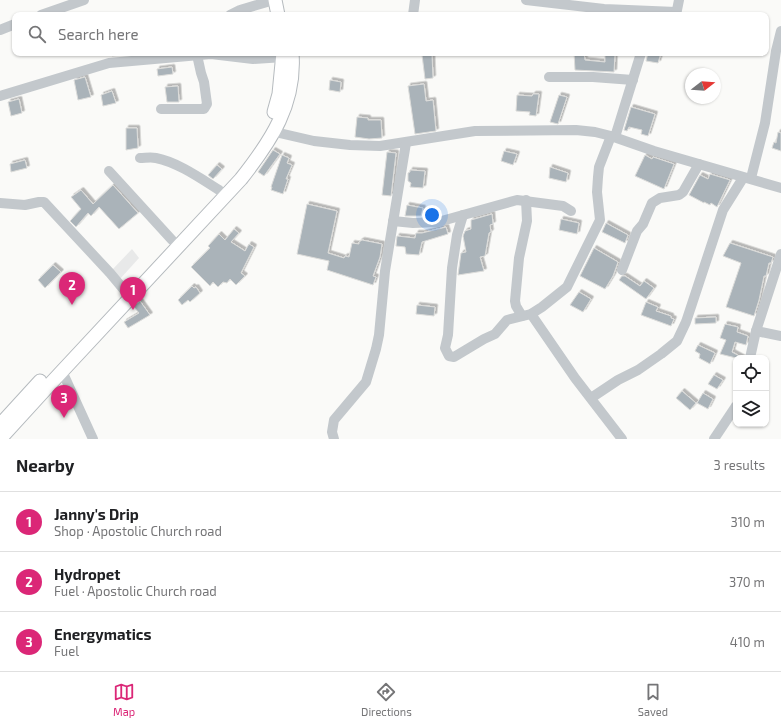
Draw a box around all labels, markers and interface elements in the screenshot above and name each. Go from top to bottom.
search box [12,12,769,56]
icon: search [26,23,48,45]
text: Search here [58,25,139,43]
north arrow [685,68,721,104]
your location [422,205,442,225]
pin: 2 [59,272,85,305]
pin: 1 [120,277,146,310]
map controls [733,355,769,427]
button: locate [733,355,769,391]
pin: 3 [51,385,77,418]
button: layers [733,391,769,427]
text: Nearby [16,455,74,475]
text: 3 results [714,457,765,473]
text: Janny's Drip [54,505,139,523]
text: 1 [26,514,32,530]
text: 310 m [730,514,765,530]
text: Shop · Apostolic Church road [54,523,222,539]
text: Hydropet [54,565,120,583]
text: 2 [25,574,33,590]
text: 370 m [729,574,765,590]
text: Fuel · Apostolic Church road [54,583,217,599]
text: Energymatics [54,625,151,643]
text: 3 [25,634,33,650]
text: 410 m [730,634,765,650]
text: Fuel [54,643,79,659]
tab: Map [113,681,135,718]
tab: Directions [361,681,412,718]
tab: Saved [638,681,668,718]

